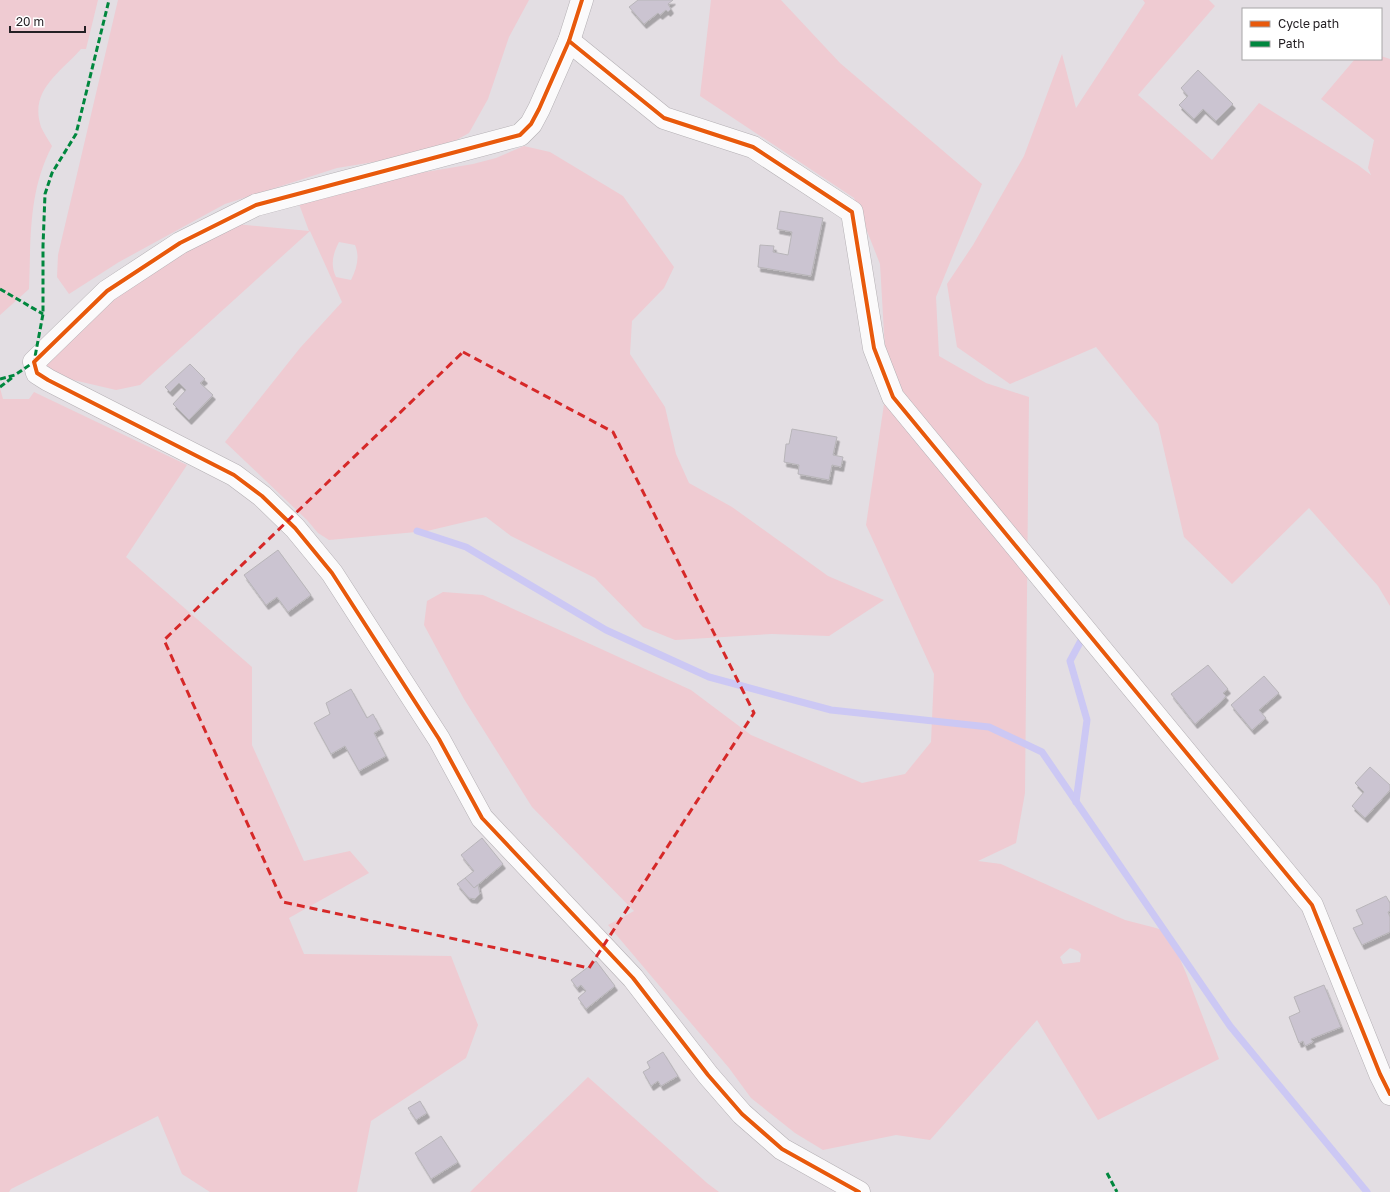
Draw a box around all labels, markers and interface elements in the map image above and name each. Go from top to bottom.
scale bar [10,8,85,34]
legend [1242,8,1382,60]
text: 20 m [16,14,44,29]
text: Cycle path [1278,16,1339,31]
text: Path [1278,36,1305,51]

